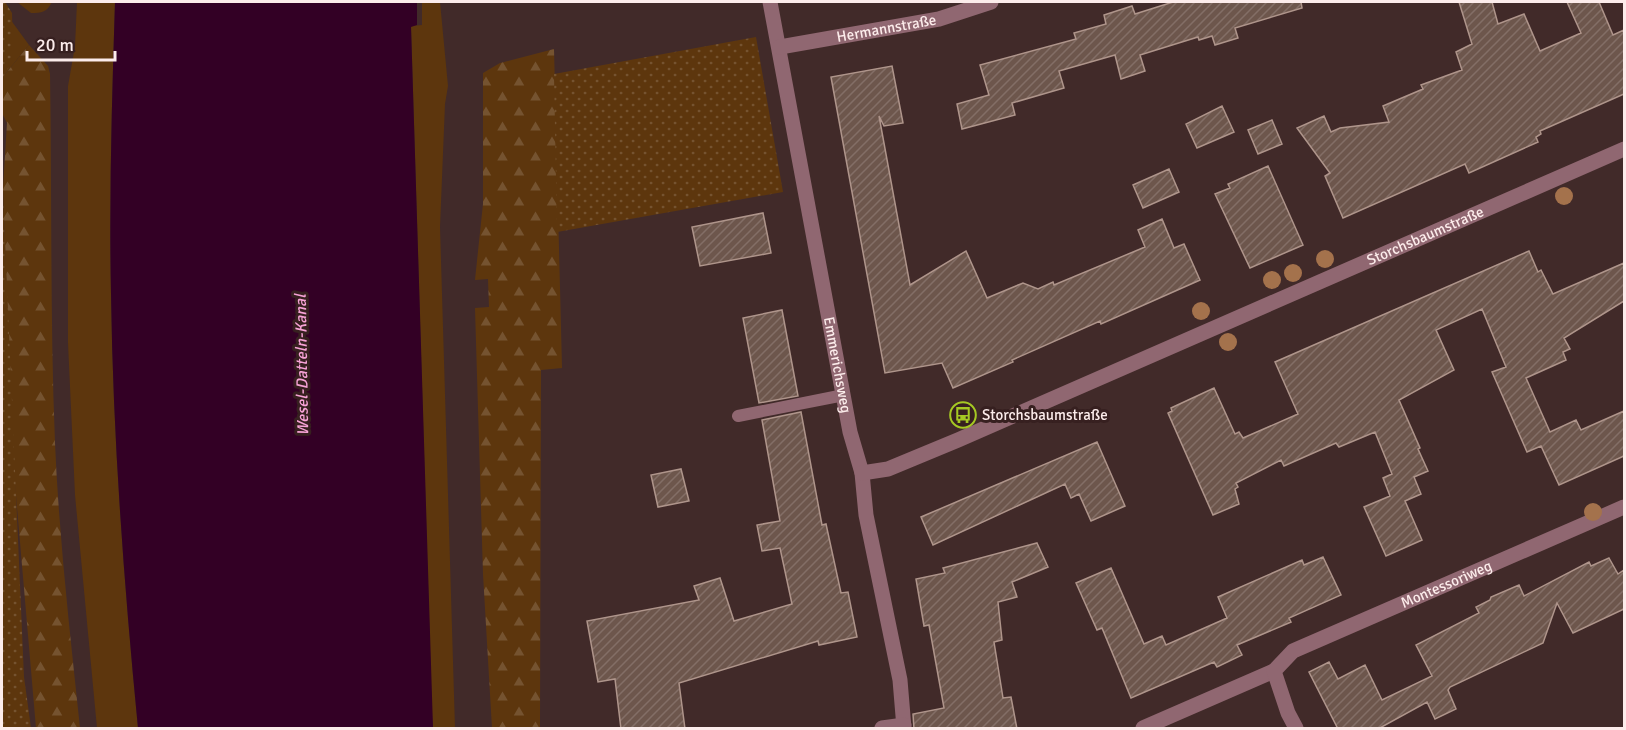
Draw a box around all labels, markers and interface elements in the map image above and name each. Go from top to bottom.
street label: Hermannstraße [835,11,938,46]
scale bar [27,24,116,62]
text: 20 m [36,34,74,56]
street label: Storchsbaumstraße [1364,202,1487,269]
water label: Wesel-Datteln-Kanal [291,293,313,436]
street label: Emmerichsweg [820,315,855,415]
bus stop icon: Storchsbaumstraße [948,400,978,430]
place label: Storchsbaumstraße [982,406,1108,424]
street label: Montessoriweg [1398,557,1495,612]

